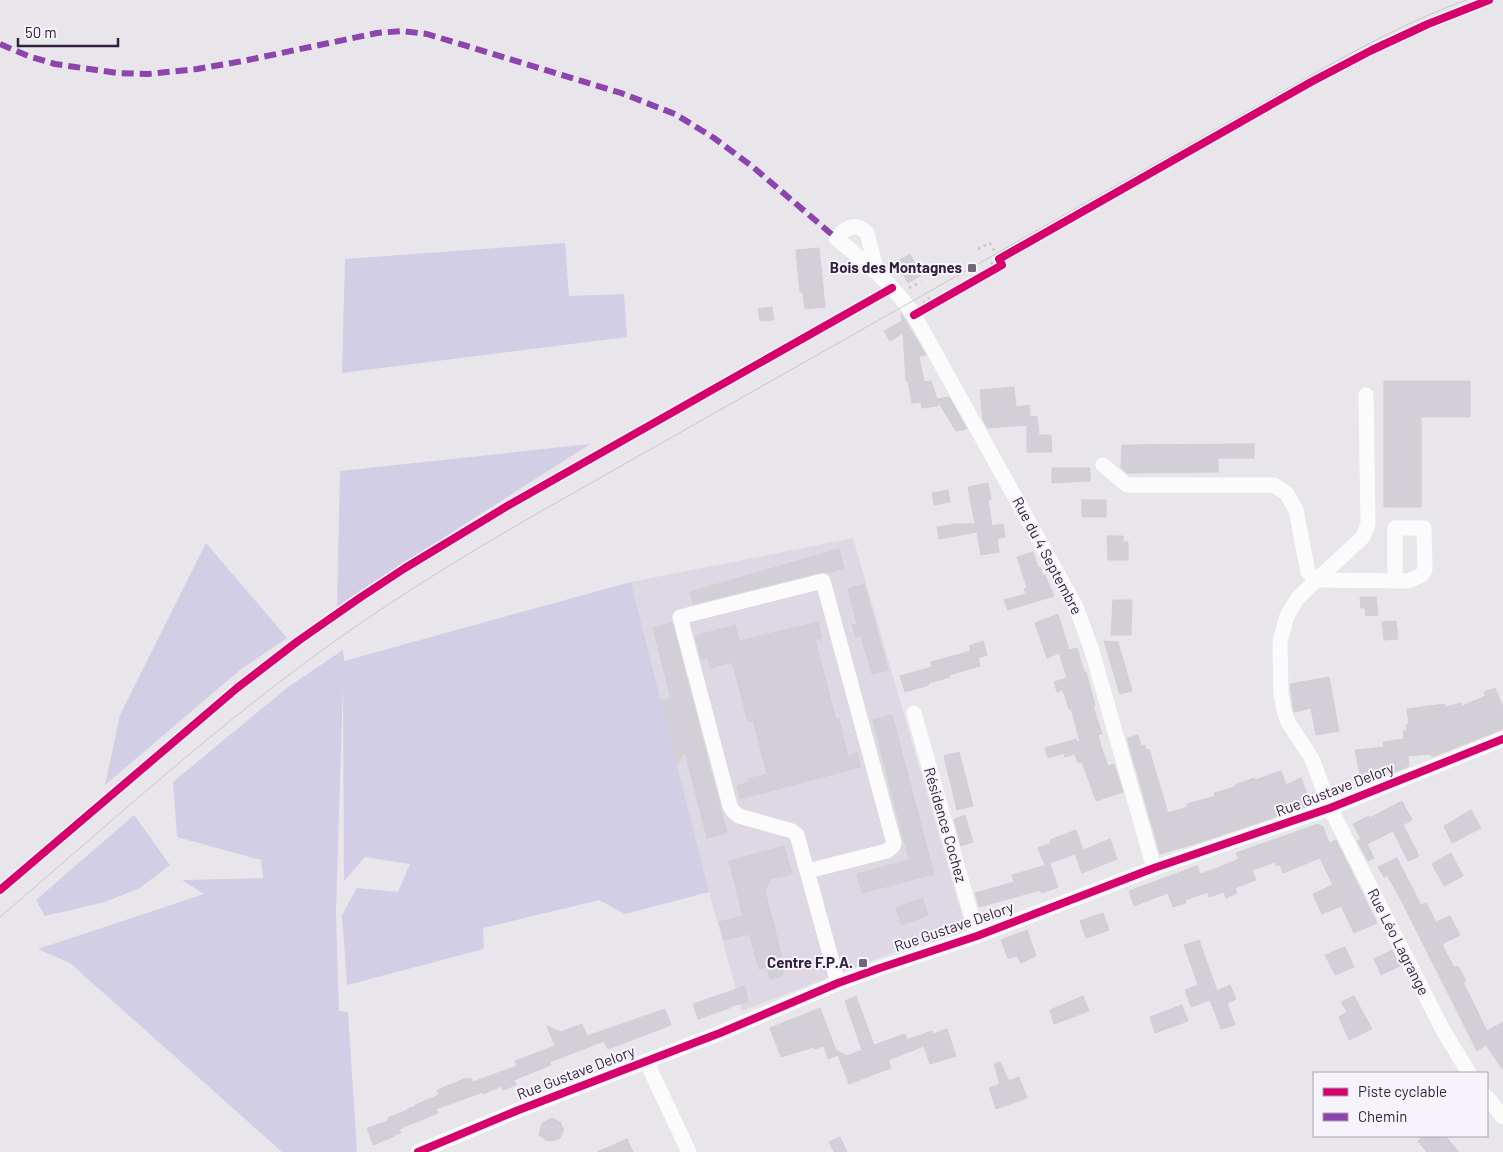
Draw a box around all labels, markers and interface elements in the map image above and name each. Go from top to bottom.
scale bar [18,15,118,47]
text: 50 m [25,23,57,41]
place label: Bois des Montagnes [830,258,962,276]
marker: Bois des Montagnes [966,262,978,274]
street label: Rue du 4 Septembre [1009,493,1087,618]
street label: Rue Gustave Delory [1273,758,1396,820]
street label: Résidence Cochez [921,765,971,885]
street label: Rue Léo Lagrange [1364,885,1434,998]
street label: Rue Gustave Delory [892,897,1016,955]
place label: Centre F.P.A. [767,953,853,971]
marker: Centre F.P.A. [857,957,869,969]
street label: Rue Gustave Delory [514,1041,637,1103]
legend [1313,1072,1488,1137]
text: Piste cyclable [1358,1082,1447,1100]
text: Chemin [1358,1107,1407,1125]

